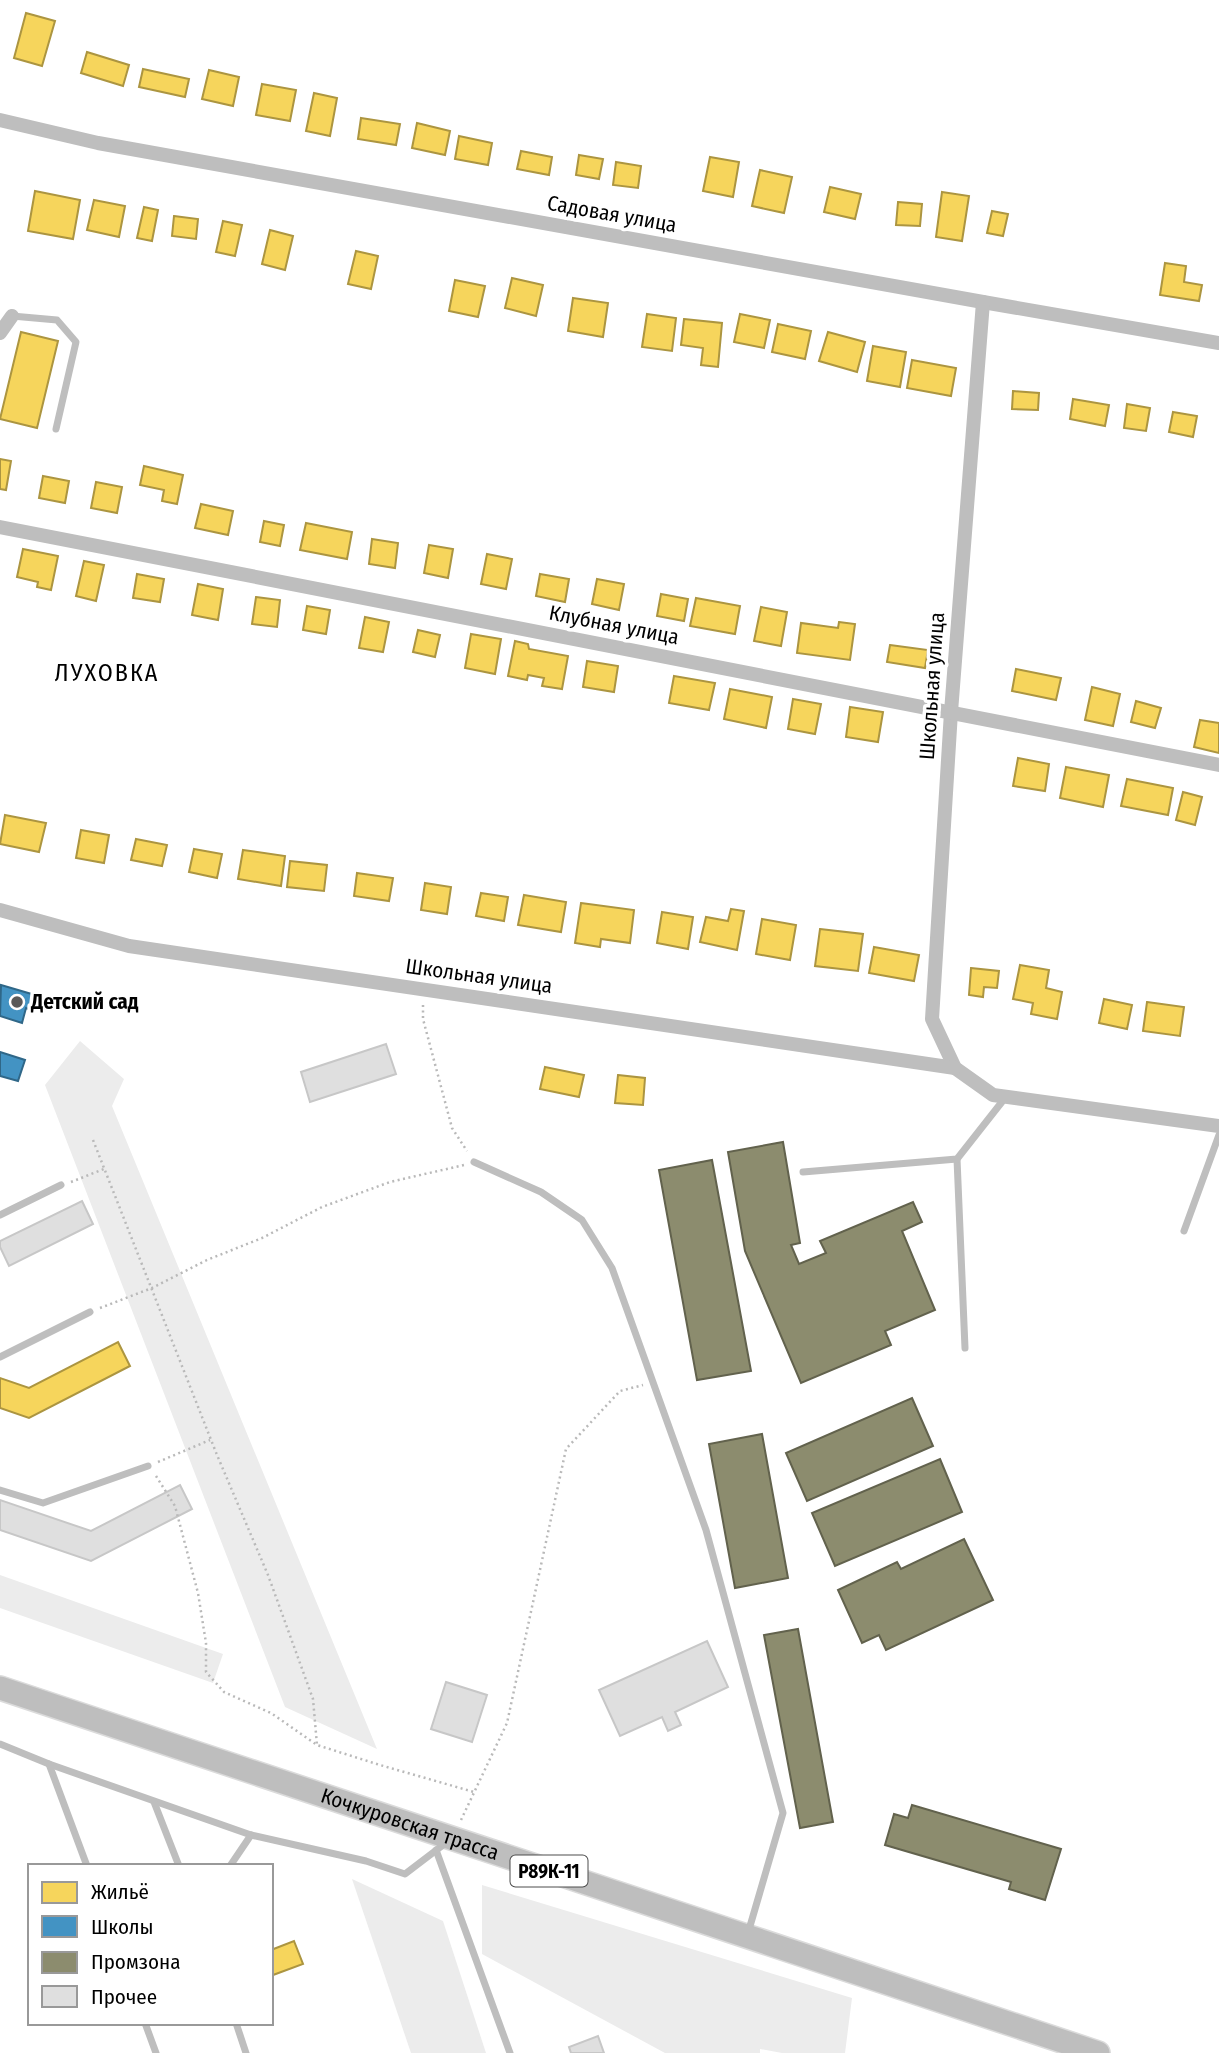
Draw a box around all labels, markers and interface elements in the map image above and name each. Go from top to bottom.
street label: Садовая улица [545,190,679,238]
street label: Клубная улица [547,600,681,650]
street label: Школьная улица [914,611,950,761]
district label: ЛУХОВКА [55,659,159,687]
street label: Школьная улица [404,953,554,999]
place label: Детский сад [30,989,139,1015]
marker: Детский сад [9,994,25,1010]
street label: Кочкуровская трасса [318,1783,502,1866]
road number: Р89К-11 [510,1856,588,1886]
legend [28,1864,273,2025]
text: Жильё [91,1879,149,1905]
text: Школы [91,1914,154,1940]
text: Промзона [91,1949,180,1975]
text: Прочее [91,1984,157,2010]

